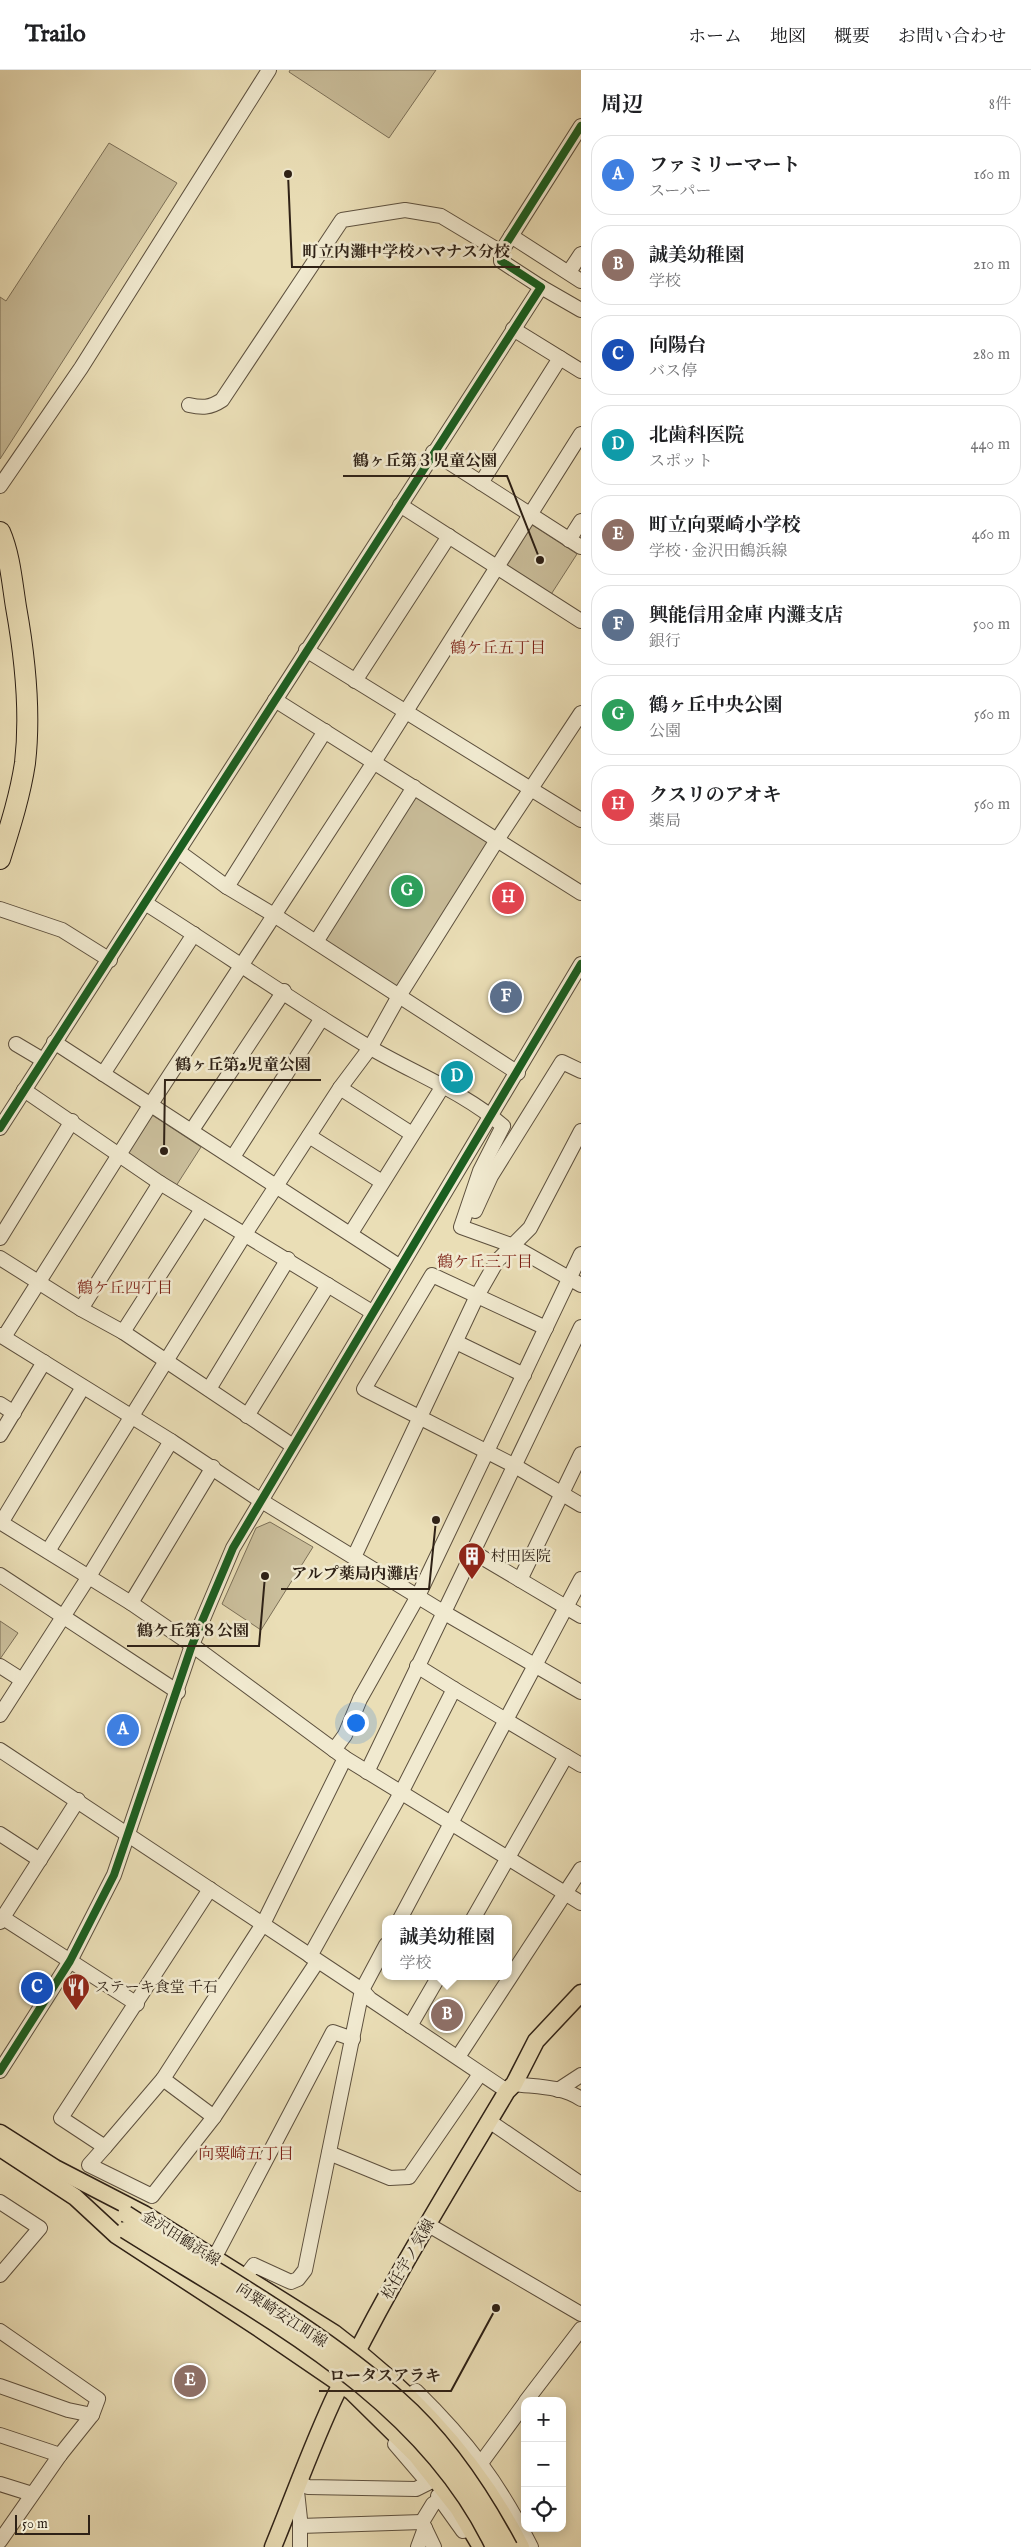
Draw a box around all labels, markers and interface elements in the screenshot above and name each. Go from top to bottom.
text: Trailo [25,19,86,50]
text: ホーム [688,26,742,49]
text: 地図 [770,26,806,49]
text: 概要 [834,26,870,49]
text: お問い合わせ [898,26,1006,49]
text: 周辺 [601,92,643,119]
text: 8件 [989,95,1011,115]
text: ファミリーマート [649,154,801,178]
text: A [613,165,623,185]
text: 160 m [974,165,1010,185]
text: スーパー [649,182,711,202]
callout: 町立内灘中学校ハマナス分校 [292,236,520,267]
text: 町立内灘中学校ハマナス分校 [302,243,511,263]
text: 誠美幼稚園 [649,244,744,268]
text: B [613,255,623,275]
text: 210 m [973,255,1010,275]
text: 学校 [649,272,681,292]
text: 向陽台 [649,334,706,358]
text: C [612,345,624,365]
text: 280 m [973,345,1010,365]
text: バス停 [649,362,697,382]
text: 北歯科医院 [649,424,744,448]
text: D [612,435,624,455]
text: 440 m [971,435,1010,455]
callout: 鶴ヶ丘第３児童公園 [343,445,507,476]
text: 鶴ヶ丘第３児童公園 [353,452,497,472]
text: スポット [649,452,713,472]
text: 町立向粟崎小学校 [649,514,801,538]
text: E [612,525,624,545]
text: 460 m [972,525,1010,545]
text: 学校 · 金沢田鶴浜線 [649,542,788,562]
text: 興能信用金庫 内灘支店 [649,604,843,628]
text: F [613,615,623,635]
text: 500 m [973,615,1010,635]
text: 銀行 [649,632,681,652]
district label: 鶴ケ丘五丁目 [450,639,546,659]
text: 鶴ヶ丘中央公園 [649,694,782,718]
text: G [612,705,624,725]
text: 560 m [974,705,1010,725]
text: 公園 [649,722,681,742]
text: クスリのアオキ [649,784,782,808]
text: H [611,795,625,815]
text: 560 m [974,795,1010,815]
text: 薬局 [649,812,681,832]
pin: G [391,872,423,910]
pin: H [492,879,524,917]
pin: F [490,978,522,1016]
callout: 鶴ヶ丘第2児童公園 [165,1049,321,1080]
text: 鶴ヶ丘第2児童公園 [175,1056,311,1076]
pin: D [441,1058,473,1096]
district label: 鶴ケ丘三丁目 [437,1253,533,1273]
district label: 鶴ケ丘四丁目 [77,1279,173,1299]
building icon: 村田医院 [457,1541,487,1580]
place label: 村田医院 [491,1547,551,1566]
callout: アルプ薬局内灘店 [281,1558,429,1589]
text: アルプ薬局内灘店 [291,1565,419,1585]
callout: 鶴ケ丘第８公園 [127,1615,259,1646]
text: 鶴ケ丘第８公園 [137,1622,249,1642]
your location [343,1710,369,1736]
pin: A [107,1711,139,1749]
popup [382,1915,512,1980]
text: 誠美幼稚園 [399,1926,495,1950]
text: 学校 [399,1954,432,1974]
pin: C [21,1969,53,2007]
restaurant icon: ステーキ食堂 千石 [61,1972,91,2011]
place label: ステーキ食堂 千石 [95,1978,218,1997]
pin: B [431,1996,463,2034]
district label: 向粟崎五丁目 [198,2145,294,2165]
street label: 金沢田鶴浜線 [138,2207,224,2270]
street label: 松任宇ノ気線 [378,2216,439,2303]
street label: 向粟崎安江町線 [233,2279,331,2352]
callout: ロータスアラキ [319,2360,451,2391]
pin: E [174,2362,206,2400]
text: ロータスアラキ [329,2367,441,2387]
map controls [521,2397,566,2532]
button: + [521,2397,566,2442]
button: − [521,2442,566,2487]
button: locate [521,2487,566,2532]
scale bar [15,2512,90,2535]
text: 50 m [22,2515,48,2533]

